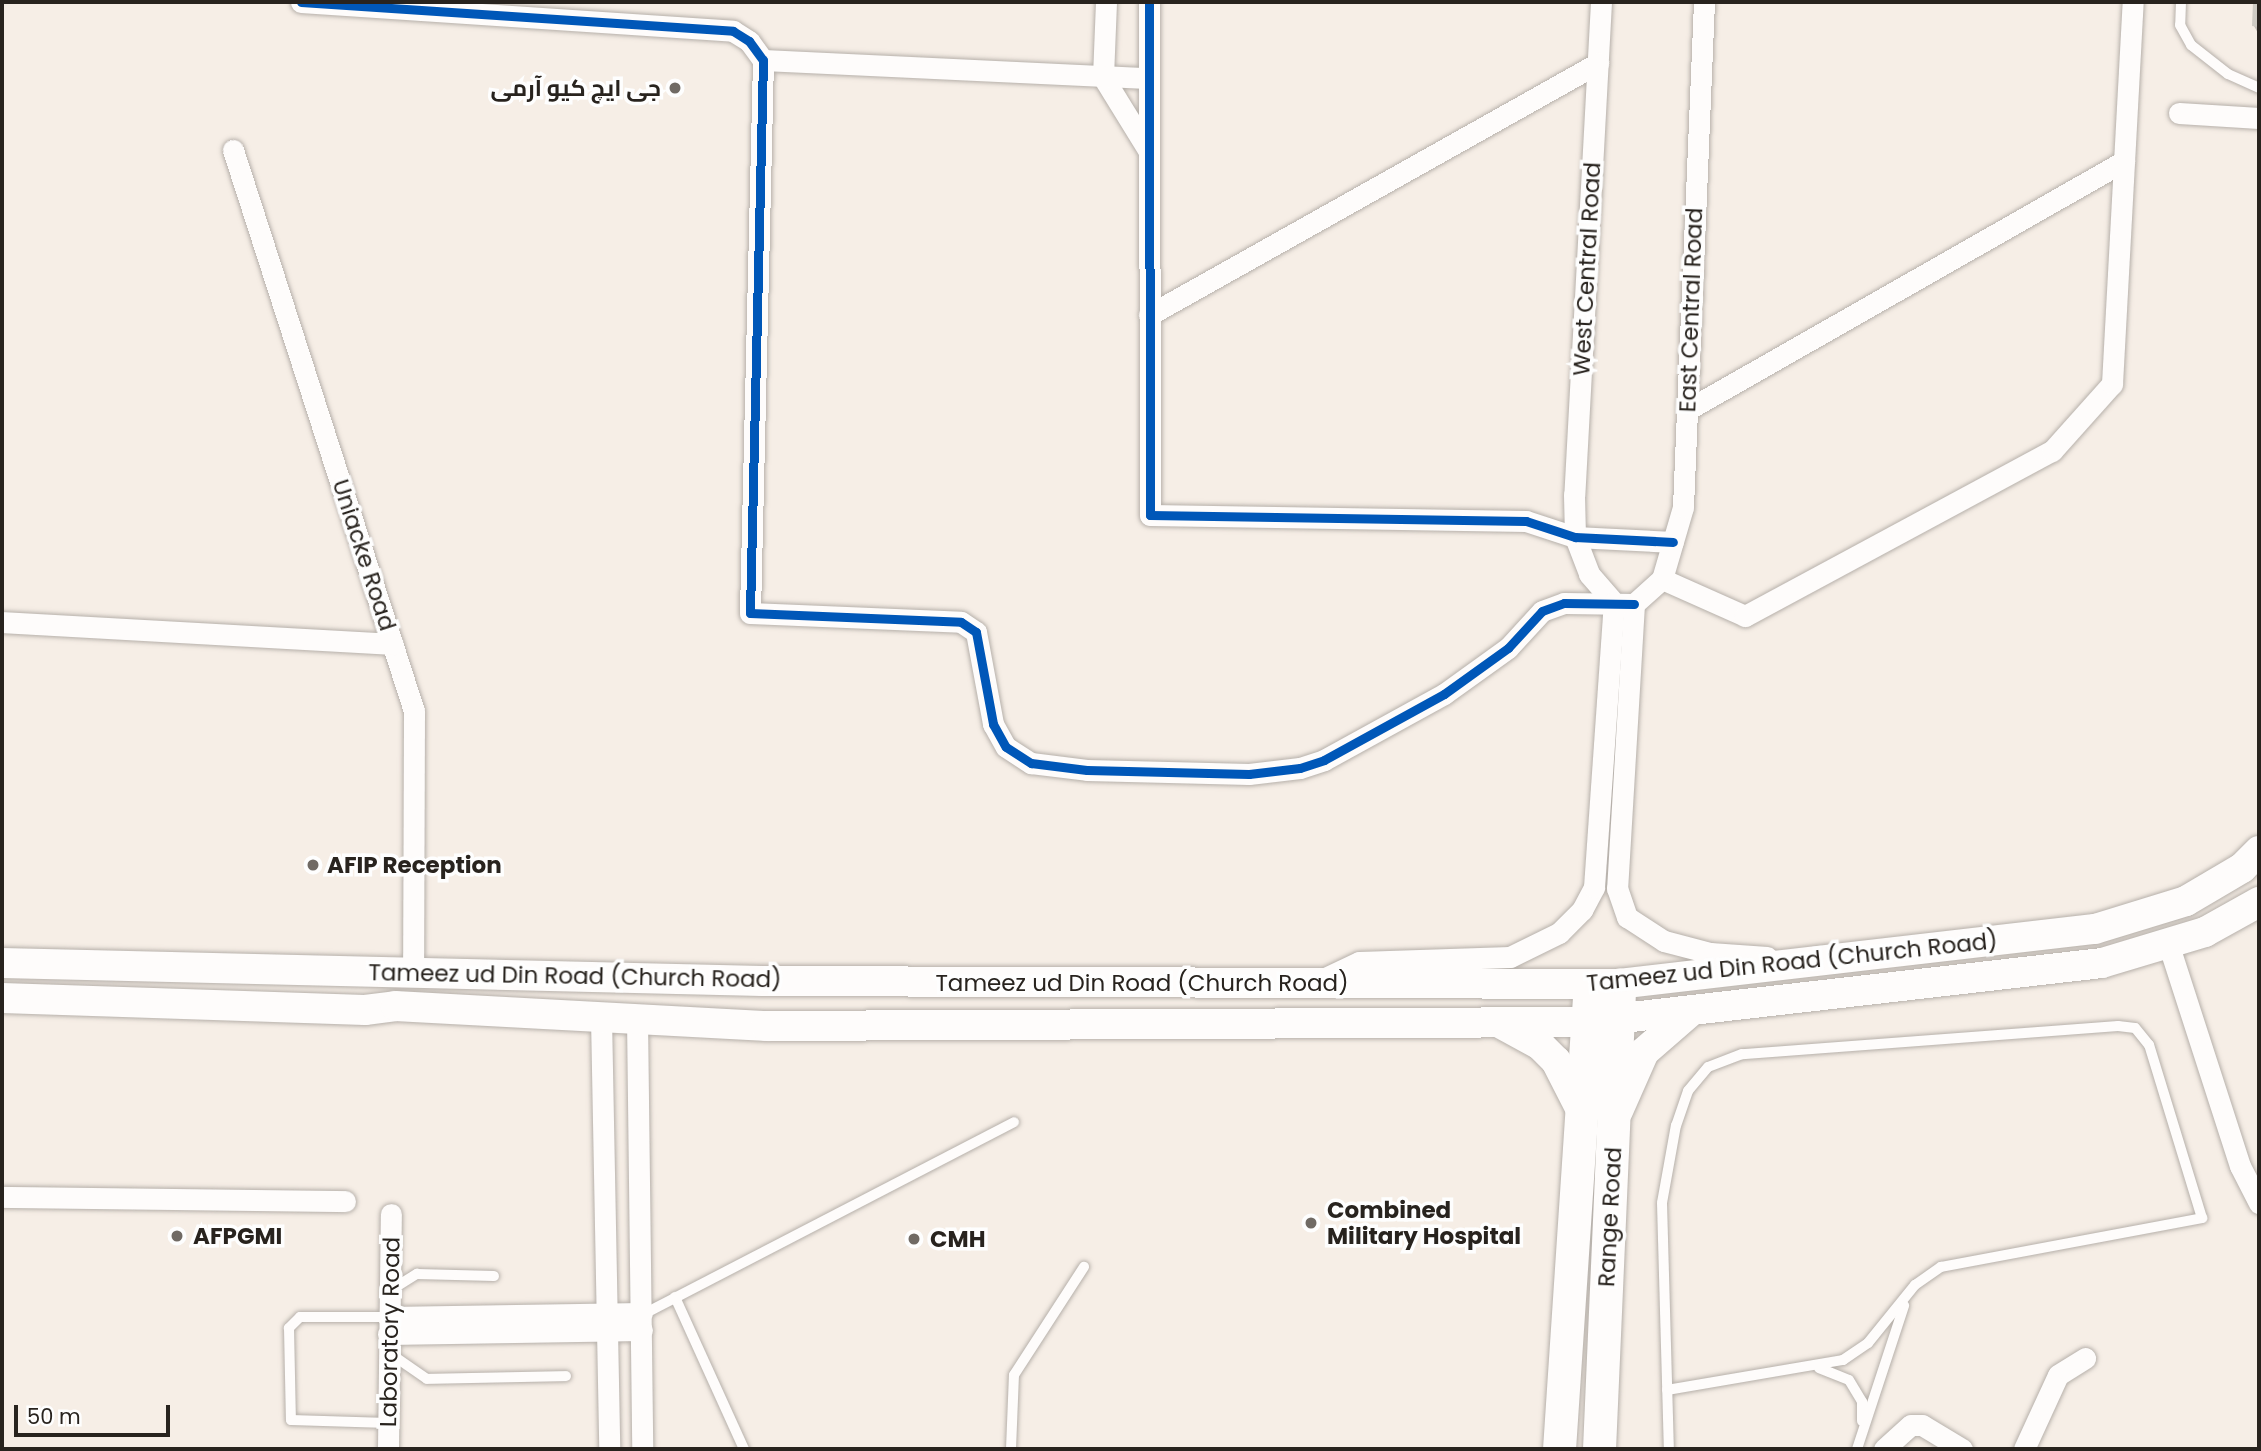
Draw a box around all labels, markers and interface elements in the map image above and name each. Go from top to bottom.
place label: جی ایچ کیو آرمی [491,74,661,102]
marker: جی ایچ کیو آرمی [667,80,683,96]
street label: West Central Road [1568,161,1606,377]
street label: East Central Road [1674,207,1708,413]
street label: Uniacke Road [327,476,401,634]
place label: AFIP Reception [327,851,502,879]
marker: AFIP Reception [305,857,321,873]
street label: Tameez ud Din Road (Church Road) [1585,927,1999,997]
street label: Tameez ud Din Road (Church Road) [368,959,782,993]
street label: Tameez ud Din Road (Church Road) [935,969,1349,997]
street label: Range Road [1593,1146,1627,1288]
place label: Combined Military Hospital [1327,1196,1521,1250]
marker: Combined Military Hospital [1301,1213,1321,1233]
place label: AFPGMI [193,1222,282,1250]
place label: CMH [930,1225,985,1253]
marker: AFPGMI [167,1226,187,1246]
marker: CMH [904,1229,924,1249]
street label: Laboratory Road [375,1237,405,1427]
scale bar [18,1392,173,1436]
text: 50 m [27,1402,81,1431]

